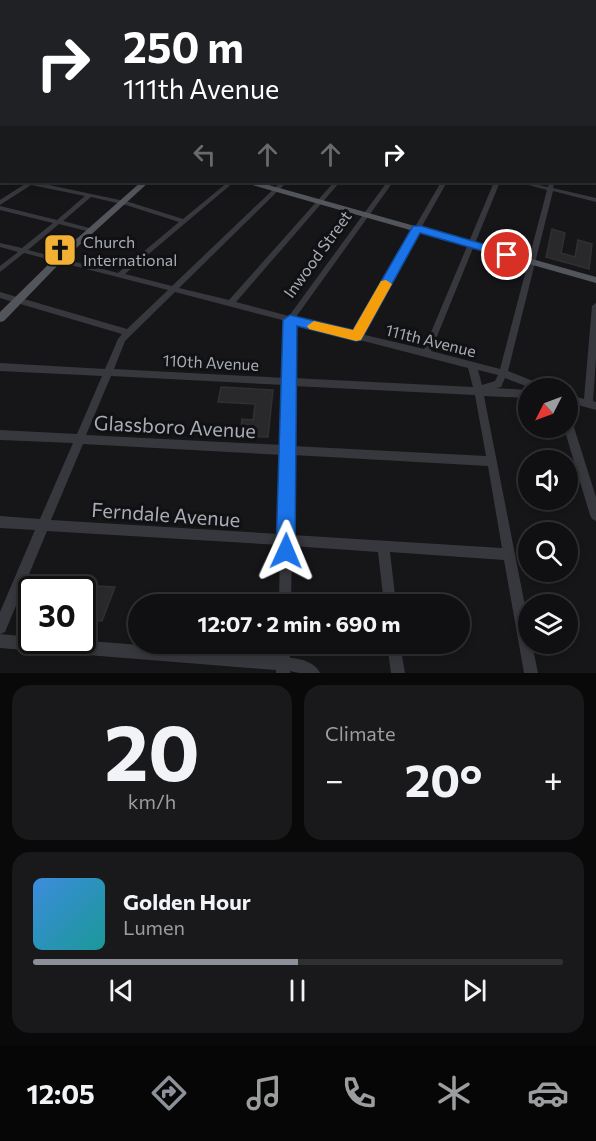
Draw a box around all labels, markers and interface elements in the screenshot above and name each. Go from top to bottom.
text: 250 m [123,20,244,72]
icon: right [24,24,102,102]
text: 111th Avenue [123,72,279,105]
icon: left [188,138,221,171]
icon: ahead [251,138,284,171]
icon: ahead [314,138,347,171]
icon: right [377,138,410,171]
street label: Inwood Street [279,207,355,301]
pin [481,229,532,280]
church icon: Church International [42,232,78,268]
place label: Church International [83,232,177,269]
icon: arrive [490,238,523,271]
street label: 111th Avenue [384,320,478,360]
street label: 110th Avenue [162,350,260,374]
north arrow [518,378,578,438]
map controls [518,378,578,654]
street label: Glassboro Avenue [93,410,257,442]
button: sound [518,450,578,510]
street label: Ferndale Avenue [91,497,241,531]
position arrow [254,519,318,583]
button: search [518,522,578,582]
speed limit sign: 30 [18,576,96,654]
button: layers [518,594,578,654]
text: 12:07 · 2 min · 690 m [198,610,400,637]
text: 20 [104,702,200,797]
text: Climate [325,721,395,745]
text: 20° [405,751,483,806]
text: − [325,758,344,799]
text: + [544,758,563,799]
text: km/h [128,789,176,813]
text: Golden Hour [123,888,251,915]
text: Lumen [123,915,185,939]
icon: previous [105,974,138,1007]
icon: pause [281,974,314,1007]
icon: next [458,974,491,1007]
icon: directions [148,1072,190,1114]
icon: music [243,1072,285,1114]
icon: phone [338,1072,380,1114]
icon: climate [433,1072,475,1114]
icon: car [527,1072,569,1114]
text: 12:05 [26,1077,95,1110]

